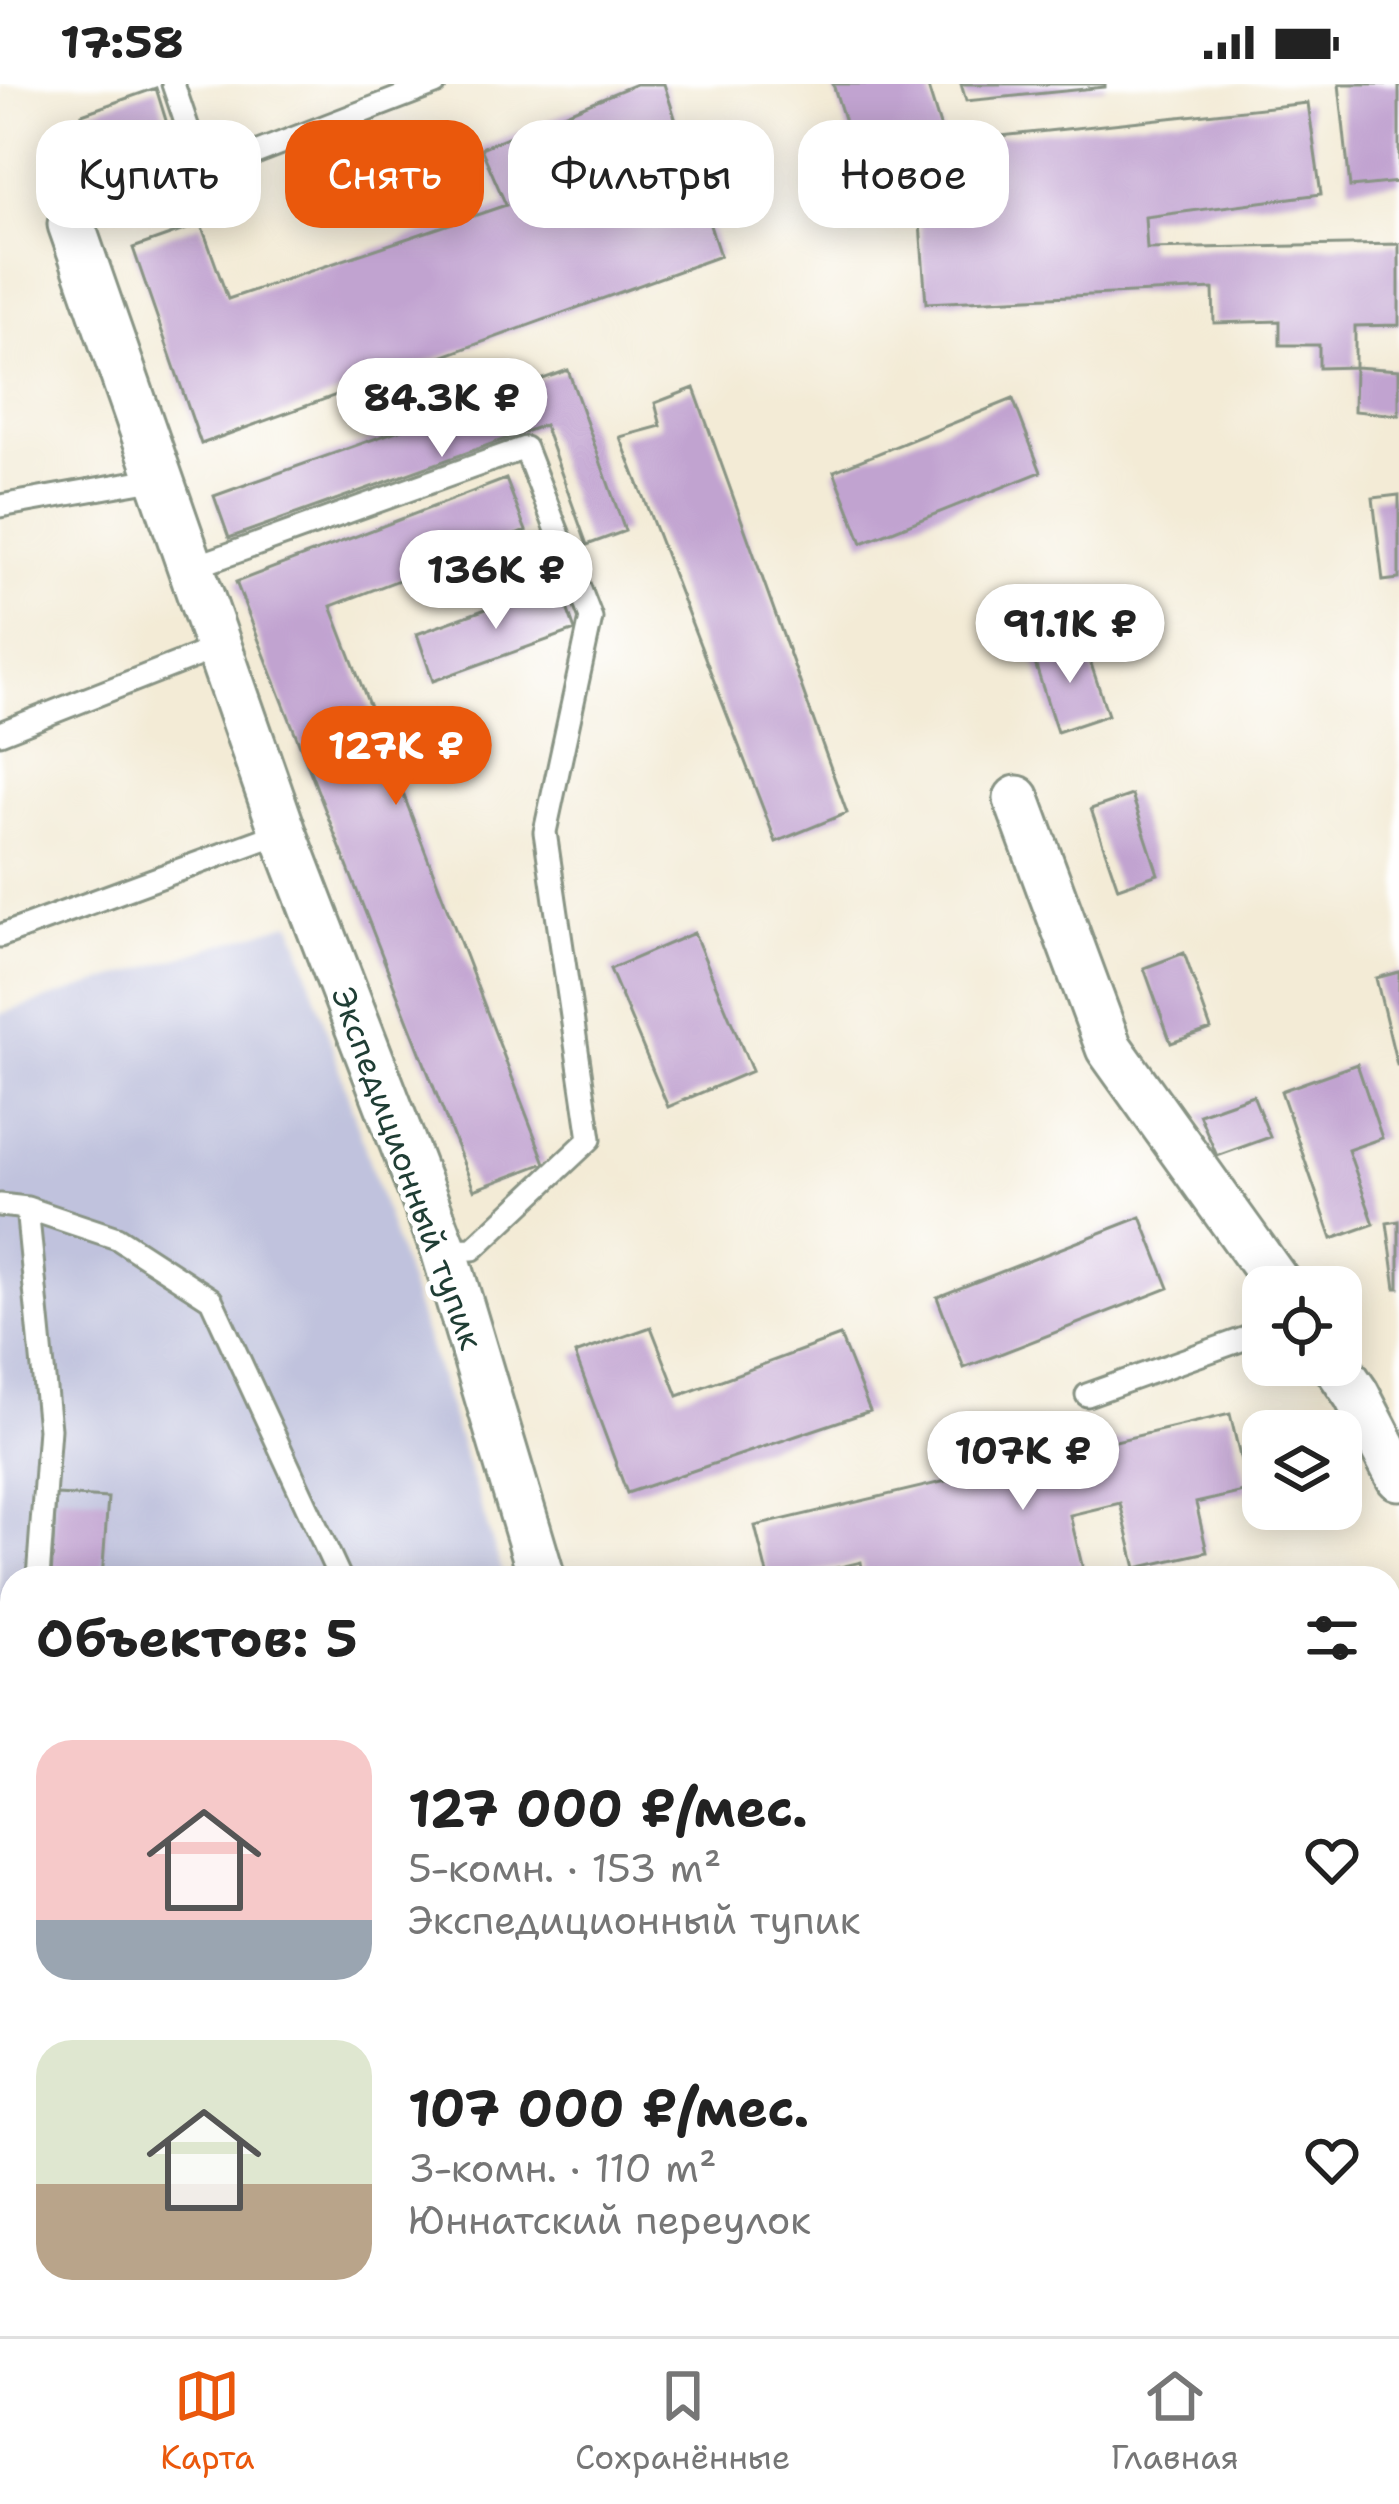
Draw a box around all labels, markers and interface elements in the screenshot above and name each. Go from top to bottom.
text: 17:58 [60,12,184,72]
chip: Купить [36,120,261,228]
chip: Снять [285,120,484,228]
chip: Фильтры [508,120,774,228]
chip: Новое [798,120,1009,228]
pin: 84.3K ₽ [331,358,553,460]
text: 84.3K ₽ [363,371,521,423]
pin: 136K ₽ [398,530,594,632]
text: 136K ₽ [427,543,565,595]
pin: 91.1K ₽ [959,584,1181,686]
text: 91.1K ₽ [1003,597,1137,649]
pin: 127K ₽ [298,706,494,808]
text: 127K ₽ [328,719,464,771]
street label: Экспедиционный тупик [321,981,494,1356]
map controls [1242,1266,1362,1530]
button: locate [1242,1266,1362,1386]
button: layers [1242,1410,1362,1530]
pin: 107K ₽ [925,1411,1121,1513]
text: 107K ₽ [954,1424,1092,1476]
text: Объектов: 5 [36,1604,358,1672]
icon: filters [1299,1605,1365,1671]
text: 127 000 ₽/мес. [408,1774,808,1842]
icon: home [132,1788,276,1932]
icon: heart [1299,1827,1365,1893]
text: 5-комн. · 153 m² [408,1842,721,1894]
text: Экспедиционный тупик [408,1894,860,1946]
text: 107 000 ₽/мес. [408,2074,809,2142]
icon: home [132,2088,276,2232]
icon: heart [1299,2127,1365,2193]
text: 3-комн. · 110 m² [408,2142,717,2194]
text: Юннатский переулок [408,2194,811,2246]
tab: Карта [160,2363,255,2480]
tab: Сохранённые [575,2363,791,2480]
tab: Главная [1111,2363,1239,2480]

